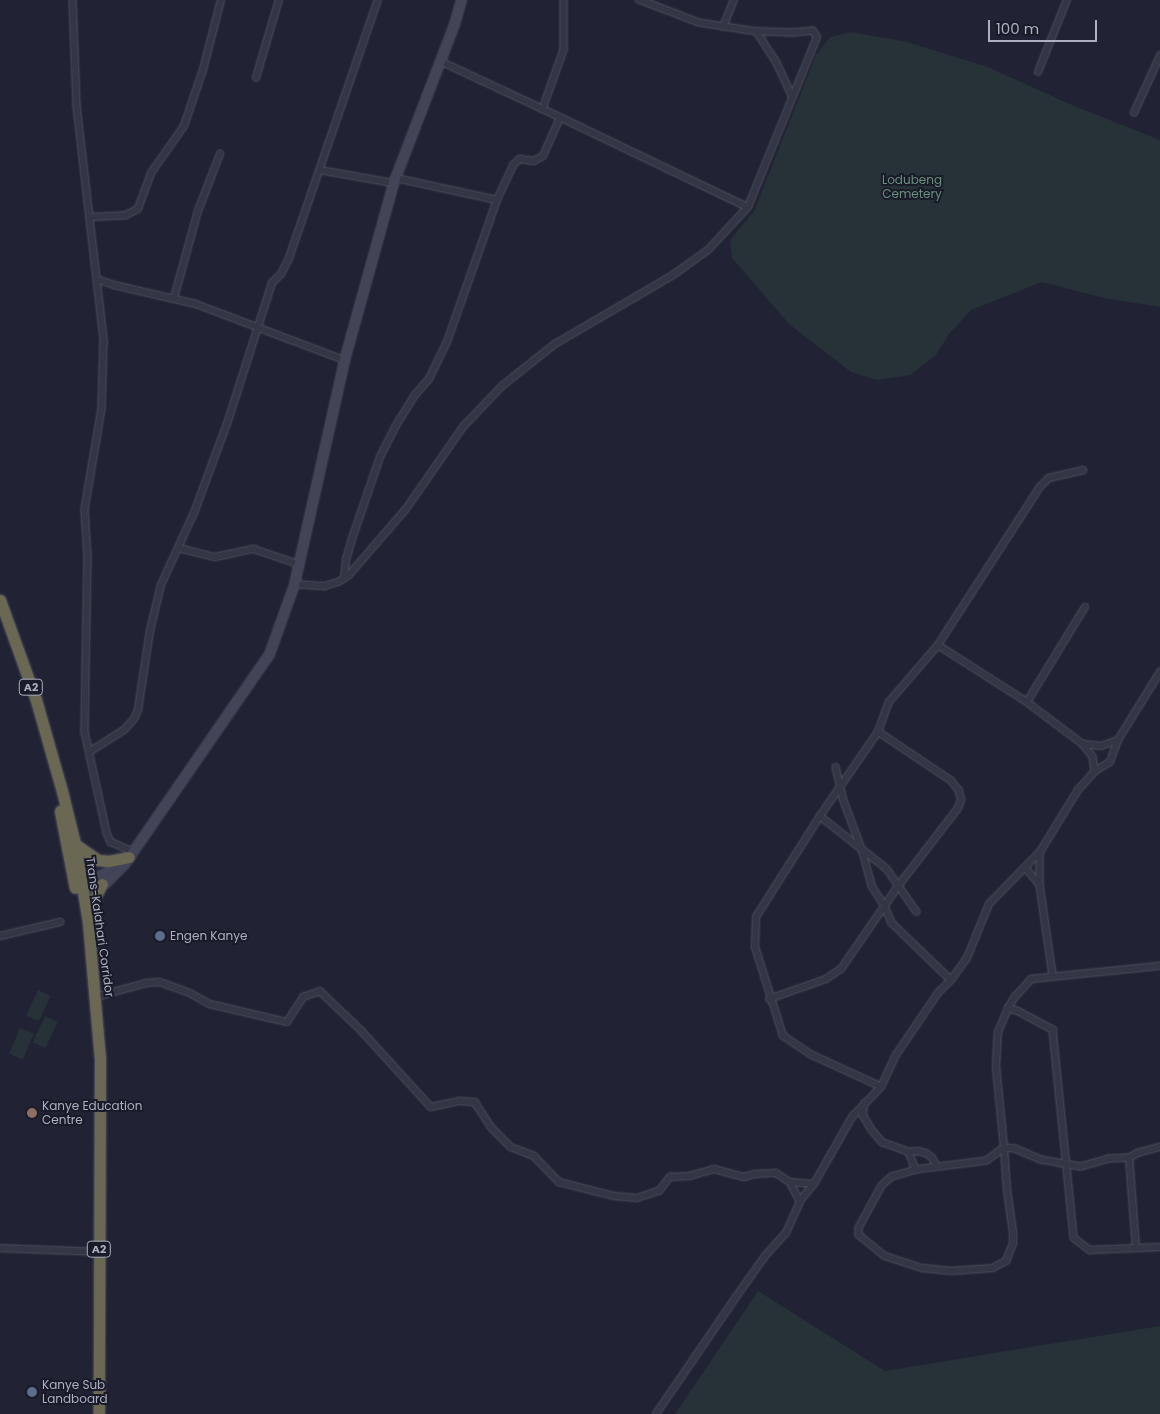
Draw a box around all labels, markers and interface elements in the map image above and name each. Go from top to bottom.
scale bar [990,10,1099,42]
text: 100 m [996,18,1039,39]
park label: Lodubeng Cemetery [882,173,942,201]
road number: A2 [18,679,44,696]
street label: Trans-Kalahari Corridor [83,856,117,998]
place label: Engen Kanye [170,929,247,943]
marker: Engen Kanye [154,930,166,942]
place label: Kanye Education Centre [42,1099,142,1127]
marker: Kanye Education Centre [26,1107,38,1119]
road number: A2 [86,1240,112,1258]
place label: Kanye Sub Landboard [42,1378,108,1406]
marker: Kanye Sub Landboard [26,1386,38,1398]

